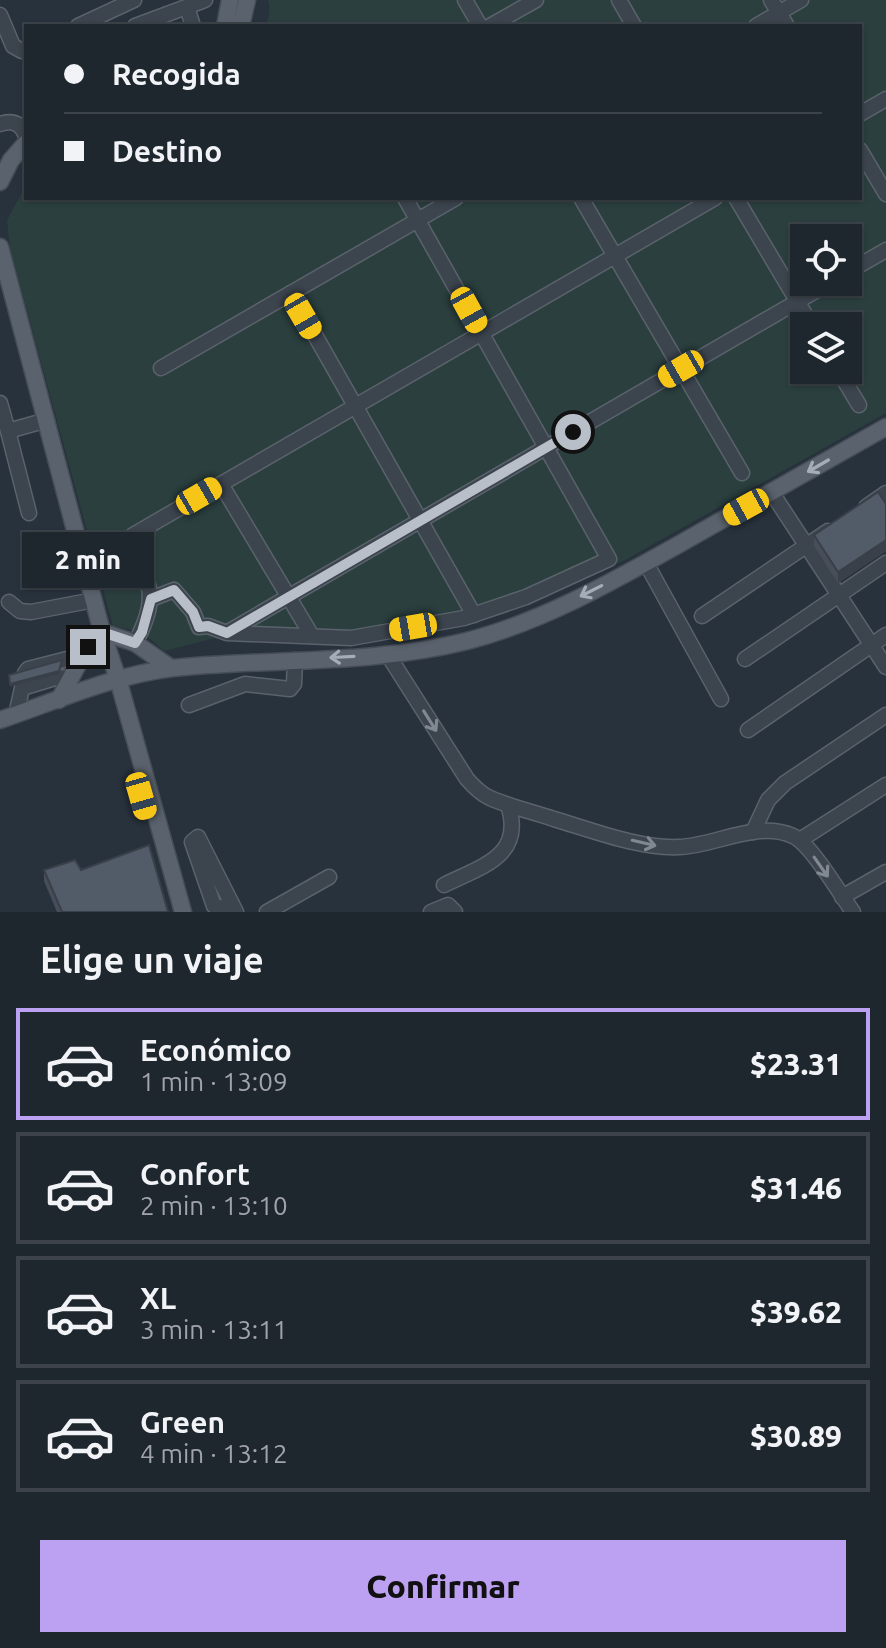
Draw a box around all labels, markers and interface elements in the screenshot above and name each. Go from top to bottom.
text: Recogida [112,57,241,91]
text: Destino [112,134,222,168]
map controls [790,224,862,384]
button: locate [790,224,862,296]
car [447,283,491,337]
car [281,289,325,343]
button: layers [790,312,862,384]
car [654,347,708,391]
route start [555,414,591,450]
one-way arrow [807,459,831,474]
car [172,474,226,518]
car [719,485,773,529]
callout: 2 min [22,531,154,587]
text: 2 min [55,545,121,574]
one-way arrow [579,584,603,600]
car [387,611,439,643]
route end [70,629,106,665]
one-way arrow [329,650,356,665]
one-way arrow [422,709,439,731]
car [123,770,159,822]
one-way arrow [631,836,657,851]
one-way arrow [813,856,829,878]
text: Elige un viaje [40,939,264,980]
icon: car [44,1028,116,1100]
text: Económico [140,1033,292,1067]
text: $23.31 [750,1047,842,1081]
text: 1 min · 13:09 [140,1067,288,1096]
icon: car [44,1152,116,1224]
text: Confort [140,1157,250,1191]
text: $31.46 [750,1171,842,1205]
text: 2 min · 13:10 [140,1191,288,1220]
icon: car [44,1276,116,1348]
text: XL [140,1281,176,1315]
text: $39.62 [750,1295,842,1329]
text: 3 min · 13:11 [140,1315,288,1344]
icon: car [44,1400,116,1472]
text: Green [140,1405,225,1439]
text: $30.89 [750,1419,842,1453]
text: 4 min · 13:12 [140,1439,288,1468]
button: Confirmar [40,1540,846,1632]

